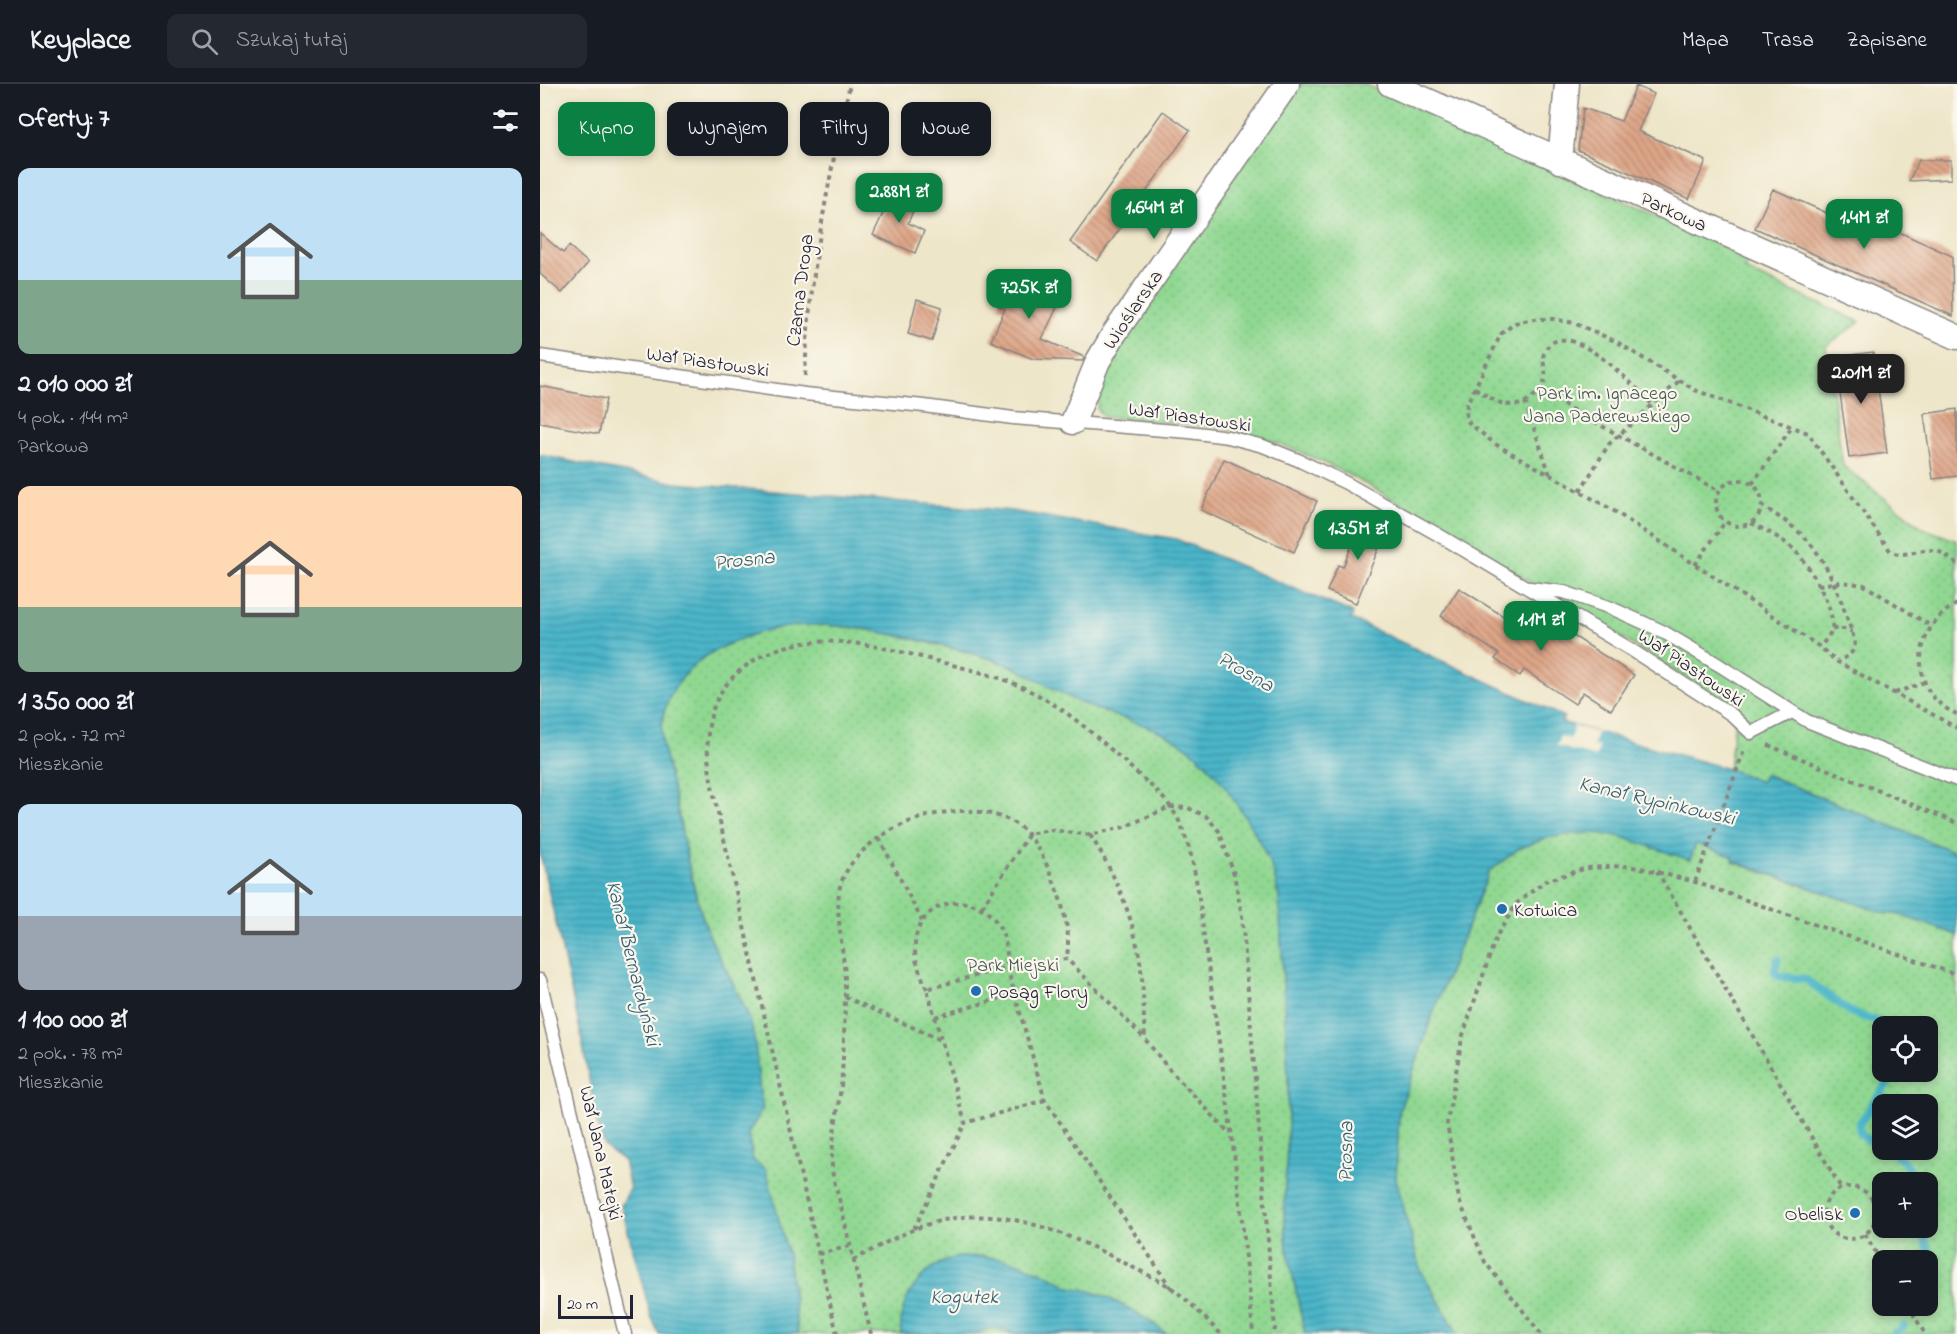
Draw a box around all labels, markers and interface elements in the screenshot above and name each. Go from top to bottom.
search box [167,14,587,68]
text: Keyplace [30,21,131,62]
icon: search [188,25,221,58]
text: Szukaj tutaj [236,25,347,57]
text: Mapa [1682,26,1729,56]
text: Trasa [1762,26,1814,56]
text: Zapisane [1847,26,1927,56]
text: Oferty: 7 [18,101,109,139]
chip: Kupno [558,102,655,156]
chip: Wynajem [667,102,788,156]
chip: Filtry [800,102,889,156]
chip: Nowe [901,102,991,156]
icon: filters [489,104,522,137]
pin: 2.88M zł [837,173,961,224]
text: 2.88M zł [869,178,929,207]
street label: Parkowa [1635,186,1711,241]
pin: 1.64M zł [1092,189,1216,240]
text: 1.64M zł [1125,194,1183,223]
pin: 1.4M zł [1809,199,1919,250]
text: 1.4M zł [1840,204,1888,233]
icon: home [216,207,324,315]
street label: Czarna Droga [780,232,824,348]
street label: Wioślarska [1097,265,1171,356]
pin: 725K zł [974,269,1084,320]
text: 725K zł [1000,274,1058,303]
street label: Wał Piastowski [644,341,771,386]
pin: 2.01M zł [1799,354,1923,405]
text: 2.01M zł [1831,359,1891,388]
text: 2 010 000 zł [18,366,132,404]
park label: Park im. Ignacego Jana Paderewskiego [1524,380,1690,433]
street label: Wał Piastowski [1126,396,1253,441]
text: 4 pok. · 144 m² [18,404,128,433]
text: Parkowa [18,433,88,462]
pin: 1.35M zł [1296,510,1420,561]
text: 1.35M zł [1328,515,1388,544]
icon: home [216,525,324,633]
water label: Prosna [712,543,777,579]
pin: 1.1M zł [1486,601,1596,652]
text: 1.1M zł [1518,606,1564,635]
street label: Wał Piastowski [1631,622,1750,716]
water label: Prosna [1211,645,1279,701]
text: 1 350 000 zł [18,684,133,722]
text: 2 pok. · 72 m² [18,722,125,751]
text: Mieszkanie [18,751,103,780]
water label: Kanał Rypinkowski [1575,769,1740,835]
icon: home [216,843,324,951]
water label: Kanał Bernardyński [597,878,668,1051]
place label: Kotwica [1514,897,1577,926]
marker: Kotwica [1495,902,1509,916]
park label: Park Miejski [967,952,1059,981]
place label: Posąg Flory [988,979,1088,1009]
marker: Posąg Flory [969,984,983,998]
text: 1 100 000 zł [18,1002,127,1040]
map controls [1872,1016,1938,1316]
button: locate [1872,1016,1938,1082]
text: 2 pok. · 78 m² [18,1040,123,1069]
text: Mieszkanie [18,1069,103,1098]
street label: Wał Jana Matejki [570,1084,629,1224]
button: layers [1872,1094,1938,1160]
water label: Prosna [1331,1121,1363,1183]
button: + [1872,1172,1938,1238]
place label: Obelisk [1784,1201,1843,1230]
marker: Obelisk [1848,1206,1862,1220]
button: − [1872,1250,1938,1316]
water label: Kogutek [930,1283,999,1314]
scale bar [558,1292,633,1320]
text: 20 m [567,1293,598,1317]

